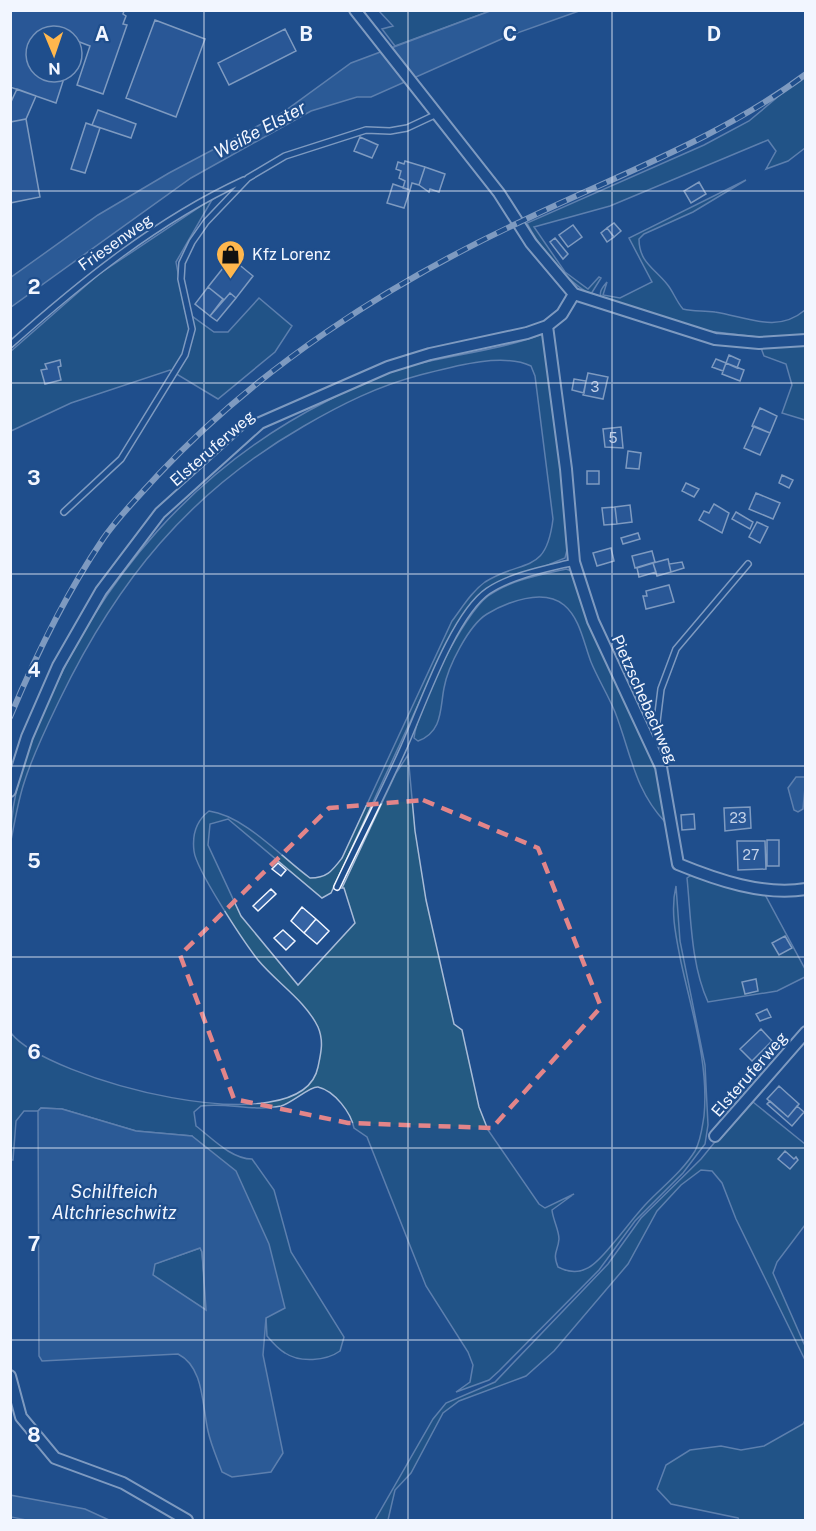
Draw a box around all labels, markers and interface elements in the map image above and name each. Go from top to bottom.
text: A [95,22,109,46]
text: B [299,22,313,46]
text: C [503,22,517,46]
text: D [707,22,721,46]
north arrow [24,24,84,84]
text: N [48,59,61,78]
water label: Weiße Elster [210,96,310,163]
street label: Friesenweg [75,210,156,275]
shop icon: Kfz Lorenz [215,238,247,280]
place label: Kfz Lorenz [252,245,331,264]
text: 2 [28,275,40,299]
house number: 3 [591,379,600,395]
street label: Elsteruferweg [166,406,259,490]
house number: 5 [609,430,618,446]
text: 3 [27,466,41,490]
street label: Pietzschebachweg [608,632,681,767]
text: 4 [27,658,41,682]
house number: 23 [729,810,747,826]
house number: 27 [743,847,759,863]
text: 5 [27,849,41,873]
street label: Elsteruferweg [707,1028,791,1121]
text: 6 [27,1040,41,1064]
water label: Schilfteich Altchrieschwitz [52,1181,177,1223]
text: 7 [28,1232,40,1256]
text: 8 [27,1423,41,1447]

